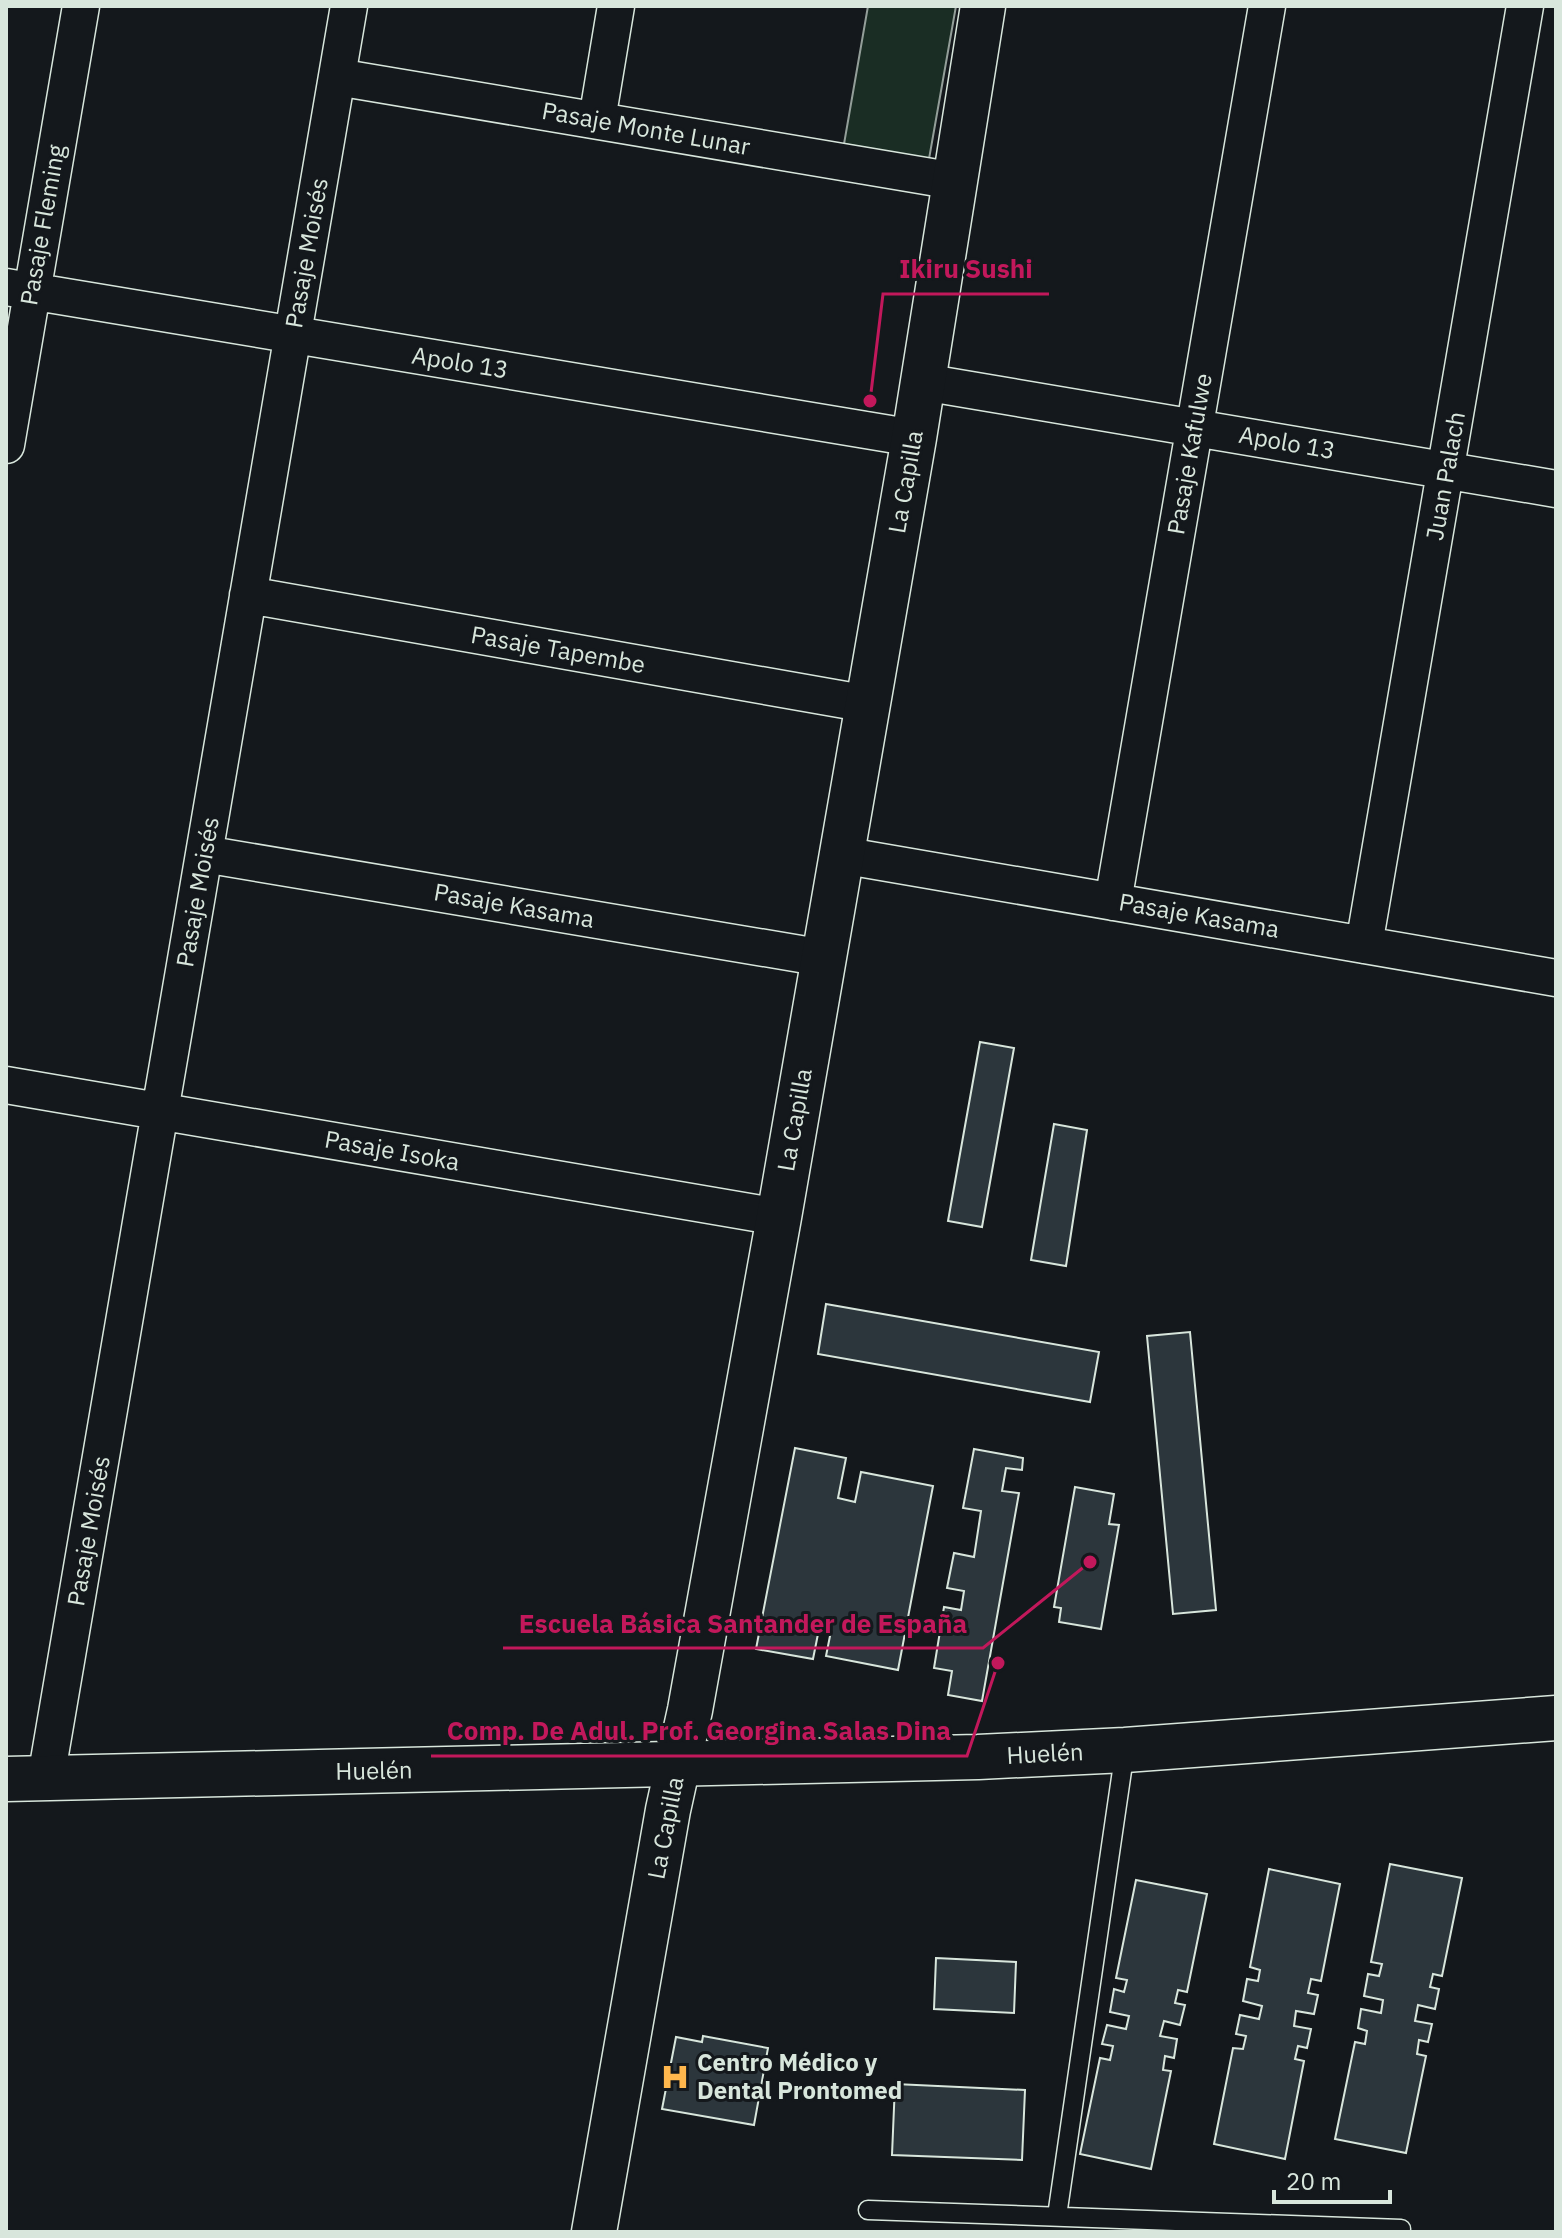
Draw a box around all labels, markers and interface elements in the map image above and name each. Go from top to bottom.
street label: Pasaje Monte Lunar [540,94,753,162]
street label: Pasaje Fleming [12,142,72,308]
street label: Pasaje Moisés [277,175,335,330]
callout: Ikiru Sushi [883,244,1049,294]
text: Ikiru Sushi [899,251,1033,285]
street label: Apolo 13 [410,339,511,385]
street label: Pasaje Kafulwe [1159,371,1219,537]
street label: Juan Palach [1418,409,1472,543]
street label: Apolo 13 [1237,418,1338,466]
street label: La Capilla [880,428,930,536]
street label: Pasaje Tapembe [468,618,648,680]
street label: Pasaje Moisés [168,814,226,969]
street label: Pasaje Kasama [431,875,597,935]
street label: Pasaje Kasama [1116,885,1282,945]
street label: La Capilla [769,1066,819,1174]
street label: Pasaje Isoka [322,1122,462,1178]
street label: Pasaje Moisés [59,1453,117,1608]
callout: Escuela Básica Santander de España [503,1598,983,1648]
text: Escuela Básica Santander de España [519,1606,967,1640]
callout: Comp. De Adul. Prof. Georgina Salas Dina [431,1706,967,1756]
text: Comp. De Adul. Prof. Georgina Salas Dina [447,1713,951,1747]
street label: Huelén [1006,1735,1084,1771]
street label: Huelén [335,1753,413,1787]
street label: La Capilla [639,1774,691,1882]
place label: Centro Médico y Dental Prontomed [697,2046,902,2106]
hospital icon: Centro Médico y Dental Prontomed [660,2062,690,2092]
scale bar [1274,2154,1390,2204]
text: 20 m [1286,2165,1341,2197]

